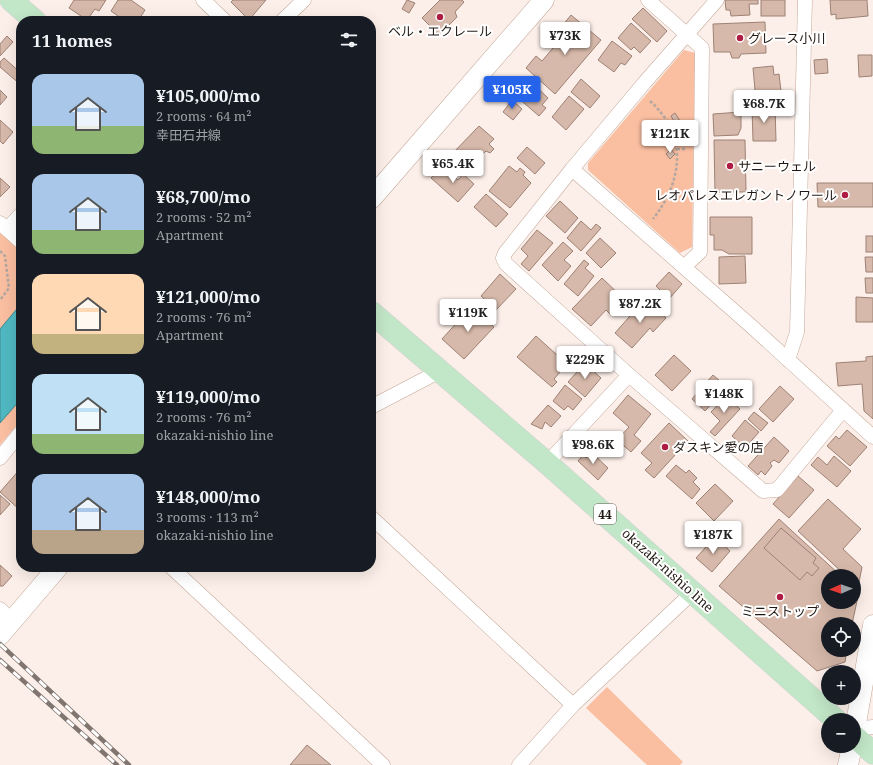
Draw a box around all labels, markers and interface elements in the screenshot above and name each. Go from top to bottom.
marker: ベル・エクレール [435,12,445,22]
place label: ベル・エクレール [388,22,492,40]
pin: ¥73K [541,22,589,56]
text: ¥73K [549,26,581,44]
text: 11 homes [32,29,112,52]
icon: filters [338,29,360,51]
place label: グレース小川 [748,29,825,47]
marker: グレース小川 [735,33,745,43]
pin: ¥105K [484,76,540,110]
text: ¥105K [493,80,531,98]
text: ¥105,000/mo [156,84,260,107]
icon: home [64,90,112,138]
pin: ¥68.7K [731,90,797,124]
text: ¥68.7K [743,94,785,112]
text: 2 rooms · 64 m² [156,107,251,125]
pin: ¥121K [642,120,698,154]
text: ¥121K [651,124,689,142]
text: 幸田石井線 [156,126,221,144]
pin: ¥65.4K [420,150,486,184]
text: ¥65.4K [432,154,474,172]
place label: サニーウェル [738,157,816,175]
marker: サニーウェル [725,161,735,171]
text: ¥68,700/mo [156,185,251,208]
place label: レオパレスエレガントノワール [655,186,837,204]
icon: home [64,190,112,238]
marker: レオパレスエレガントノワール [840,190,850,200]
text: 2 rooms · 52 m² [156,208,251,226]
text: Apartment [156,226,223,244]
text: ¥121,000/mo [156,285,260,308]
icon: home [64,290,112,338]
pin: ¥87.2K [607,290,673,324]
text: ¥87.2K [619,294,661,312]
pin: ¥119K [440,299,496,333]
text: ¥119K [449,303,487,321]
text: 2 rooms · 76 m² [156,308,251,326]
text: Apartment [156,326,223,344]
pin: ¥229K [557,346,613,380]
text: ¥229K [566,350,604,368]
pin: ¥148K [696,380,752,414]
text: ¥148K [705,384,743,402]
text: ¥119,000/mo [156,385,260,408]
icon: home [64,390,112,438]
text: 2 rooms · 76 m² [156,408,251,426]
text: okazaki-nishio line [156,426,273,444]
pin: ¥98.6K [560,431,626,465]
text: ¥98.6K [572,435,614,453]
place label: ダスキン愛の店 [673,438,764,456]
marker: ダスキン愛の店 [660,442,670,452]
text: ¥148,000/mo [156,485,260,508]
icon: home [64,490,112,538]
road number: 44 [594,504,616,524]
text: 3 rooms · 113 m² [156,508,259,526]
pin: ¥187K [685,521,741,555]
street label: okazaki-nishio line [618,524,718,616]
text: ¥187K [694,525,732,543]
text: okazaki-nishio line [156,526,273,544]
north arrow [821,569,861,609]
map controls [821,569,861,753]
marker: ミニストップ [775,592,785,602]
place label: ミニストップ [741,602,819,620]
button: locate [821,617,861,657]
button: + [821,665,861,705]
button: − [821,713,861,753]

